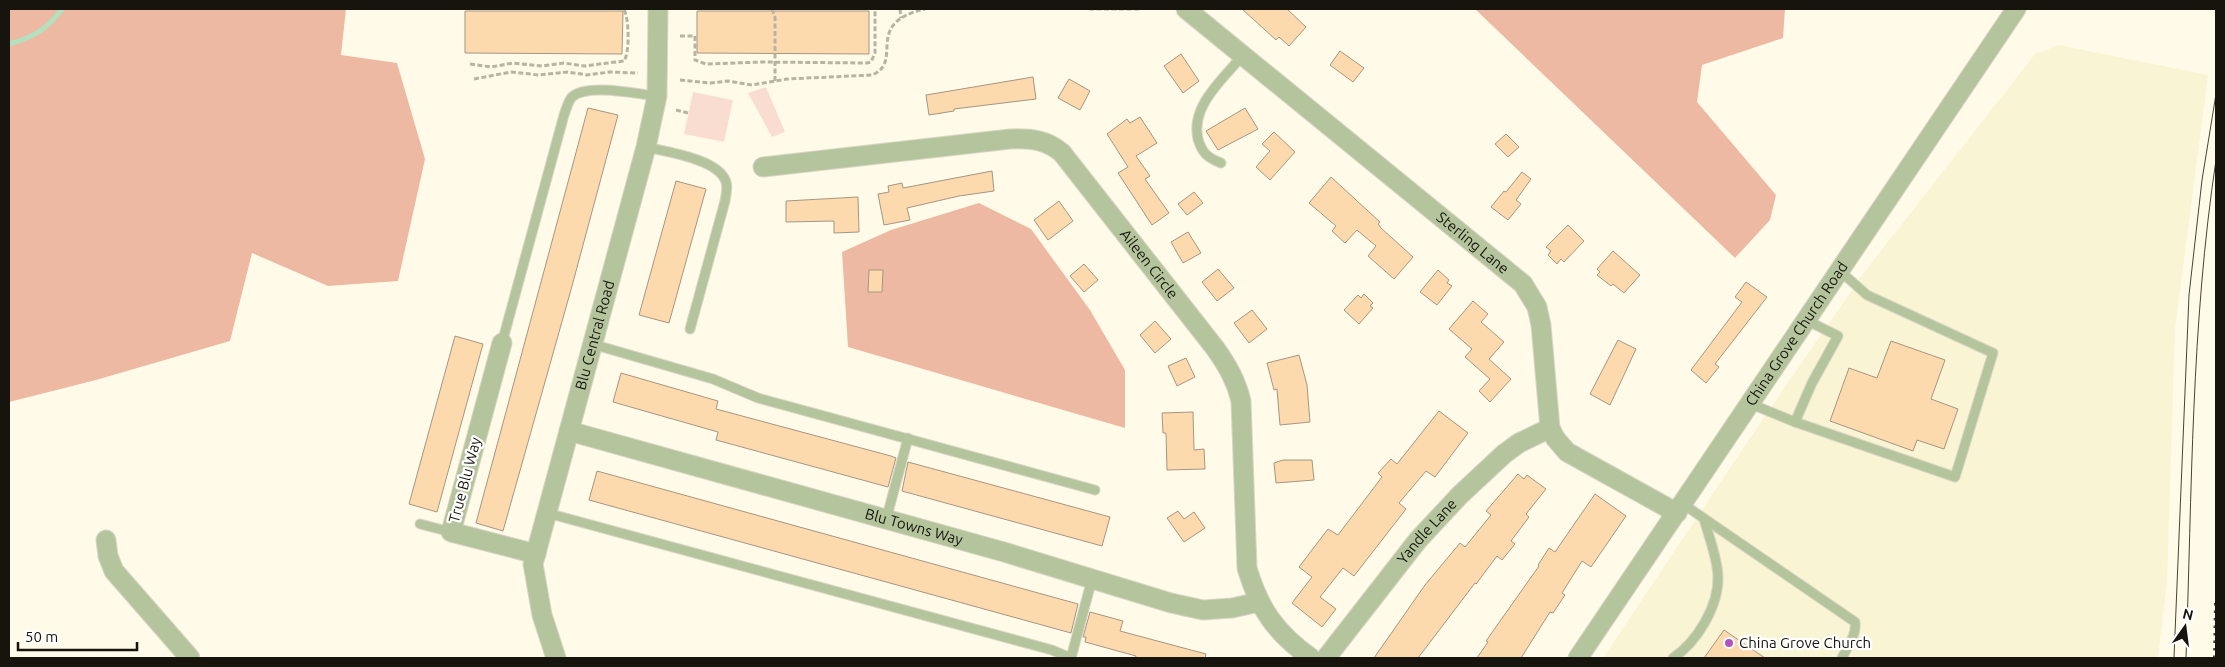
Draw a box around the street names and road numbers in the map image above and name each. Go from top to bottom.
street label: Sterling Lane [1433,208,1513,277]
street label: Aileen Circle [1117,226,1182,302]
street label: China Grove Church Road [1742,258,1851,409]
street label: Blu Central Road [572,278,617,392]
street label: True Blu Way [445,435,484,524]
street label: Yandle Lane [1394,495,1460,567]
street label: Blu Towns Way [863,505,965,548]

